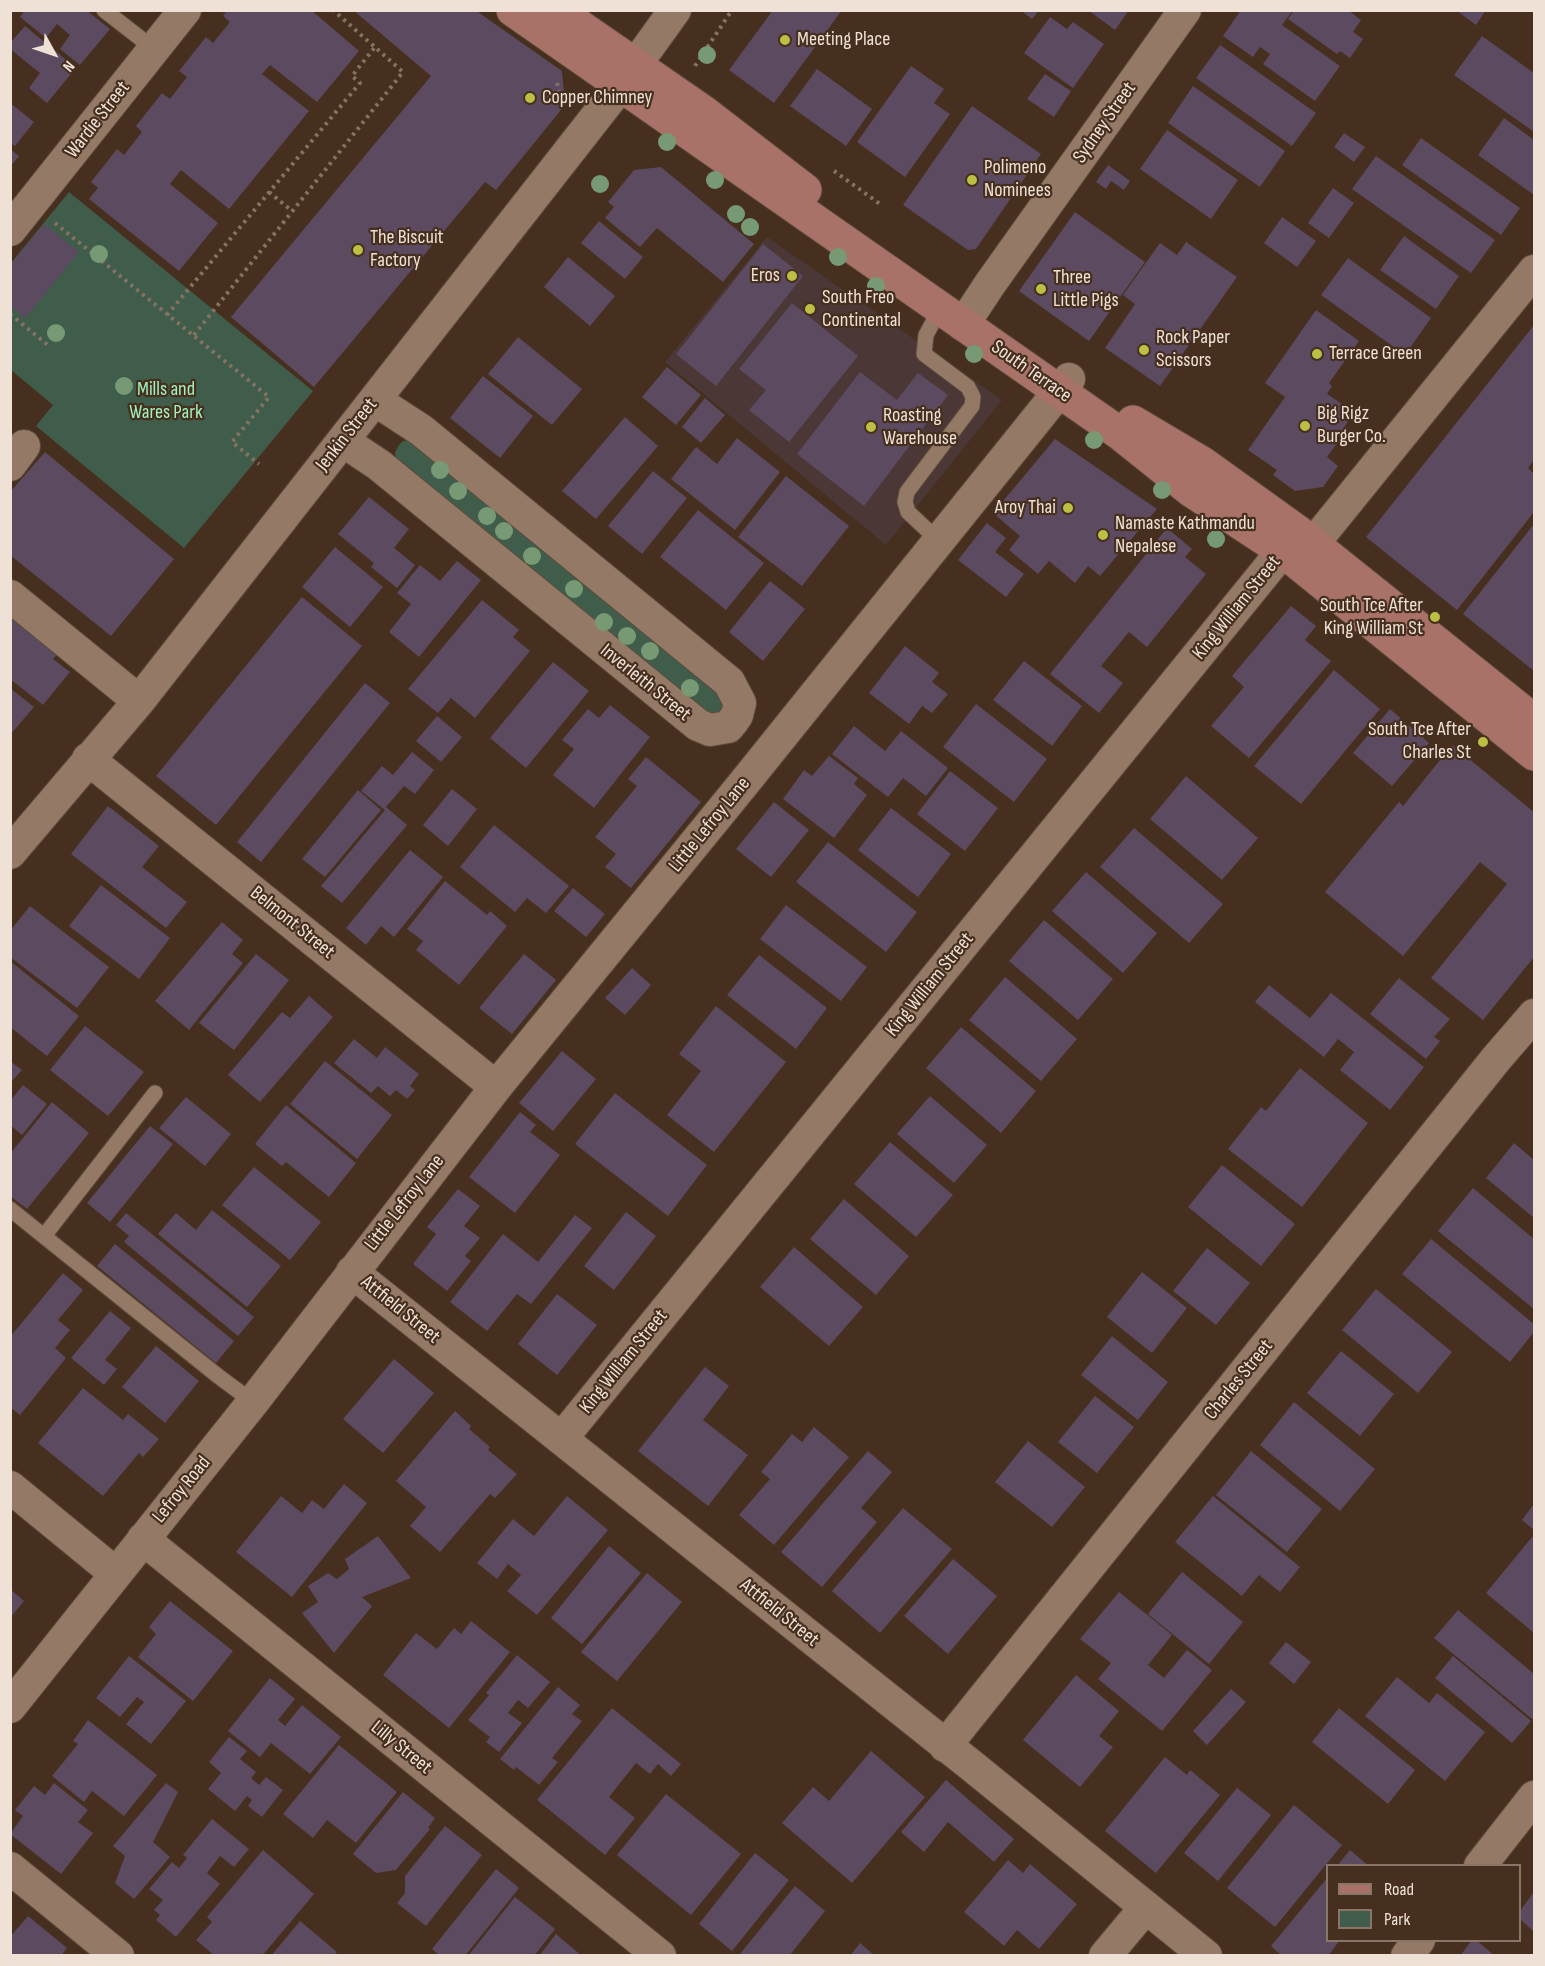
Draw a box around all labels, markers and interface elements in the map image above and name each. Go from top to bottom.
north arrow [24,24,84,84]
place label: Meeting Place [797,28,890,52]
marker: Meeting Place [778,33,792,47]
text: N [58,57,78,75]
street label: Wardie Street [61,77,135,163]
street label: Sydney Street [1068,78,1142,168]
place label: Copper Chimney [542,86,652,110]
marker: Copper Chimney [523,91,537,105]
place label: Polimeno Nominees [984,156,1051,203]
marker: Polimeno Nominees [965,173,979,187]
place label: The Biscuit Factory [370,226,444,273]
marker: The Biscuit Factory [351,243,365,257]
place label: Eros [751,264,780,288]
place label: Three Little Pigs [1053,266,1119,313]
marker: Eros [785,269,799,283]
marker: Three Little Pigs [1034,282,1048,296]
place label: South Freo Continental [822,286,901,333]
marker: South Freo Continental [803,302,817,316]
place label: Rock Paper Scissors [1156,326,1230,373]
street label: South Terrace [986,336,1076,408]
place label: Terrace Green [1329,342,1422,366]
marker: Rock Paper Scissors [1137,343,1151,357]
marker: Terrace Green [1310,347,1324,361]
park label: Mills and Wares Park [129,378,203,425]
street label: Jenkin Street [311,394,383,476]
place label: Big Rigz Burger Co. [1317,402,1386,449]
place label: Roasting Warehouse [883,404,957,451]
marker: Big Rigz Burger Co. [1298,419,1312,433]
marker: Roasting Warehouse [864,420,878,434]
place label: Aroy Thai [995,496,1056,520]
marker: Aroy Thai [1061,501,1075,515]
place label: Namaste Kathmandu Nepalese [1115,512,1255,559]
marker: Namaste Kathmandu Nepalese [1096,528,1110,542]
street label: King William Street [1188,551,1286,665]
place label: South Tce After King William St [1320,594,1423,641]
marker: South Tce After King William St [1428,610,1442,624]
street label: Inverleith Street [595,639,695,727]
place label: South Tce After Charles St [1368,718,1471,765]
marker: South Tce After Charles St [1476,735,1490,749]
street label: Little Lefroy Lane [664,773,756,877]
street label: Belmont Street [245,882,339,964]
street label: King William Street [881,928,979,1042]
street label: Little Lefroy Lane [360,1150,450,1256]
street label: Attfield Street [356,1271,444,1349]
street label: King William Street [575,1305,673,1419]
street label: Charles Street [1199,1335,1279,1425]
street label: Lefroy Road [148,1452,216,1528]
street label: Attfield Street [735,1574,823,1652]
street label: Lilly Street [366,1716,436,1780]
legend [1326,1864,1521,1942]
text: Road [1384,1879,1414,1900]
text: Park [1384,1909,1410,1930]

